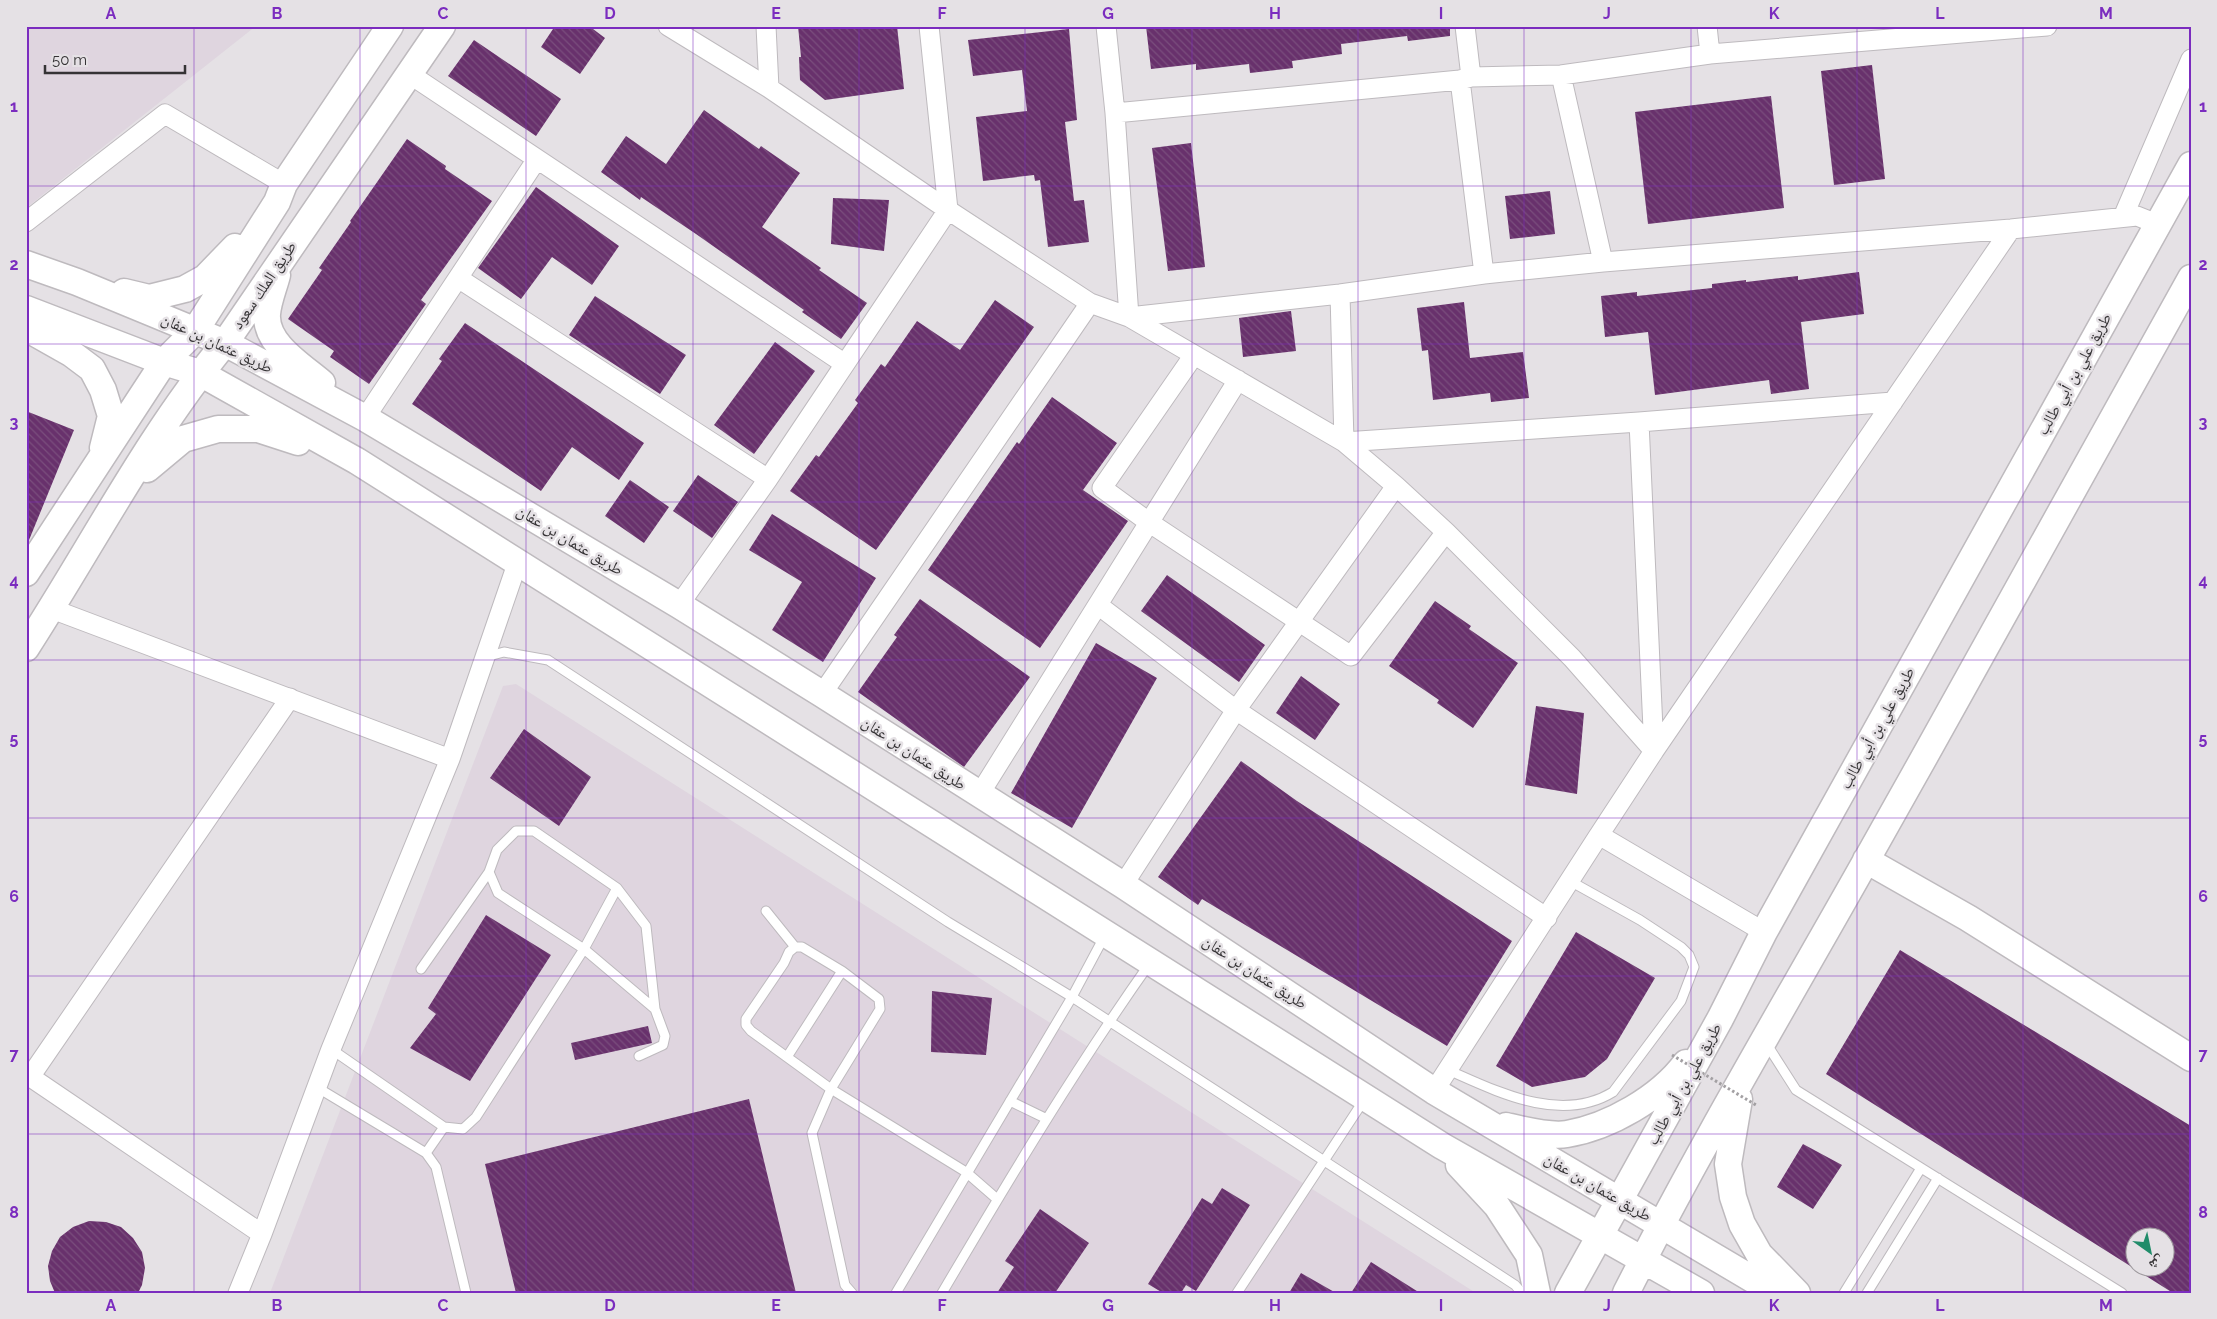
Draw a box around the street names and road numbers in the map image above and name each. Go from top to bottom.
street label: طريق الملك سعود [228,238,301,333]
street label: طريق عثمان بن عفان [158,309,276,378]
street label: طريق علي بن أبي طالب [2033,310,2118,440]
street label: طريق عثمان بن عفان [513,501,626,580]
street label: طريق علي بن أبي طالب [1836,664,1921,794]
street label: طريق عثمان بن عفان [858,712,970,795]
street label: طريق عثمان بن عفان [1199,931,1311,1014]
street label: طريق علي بن أبي طالب [1643,1020,1728,1150]
street label: طريق عثمان بن عفان [1541,1149,1655,1226]

